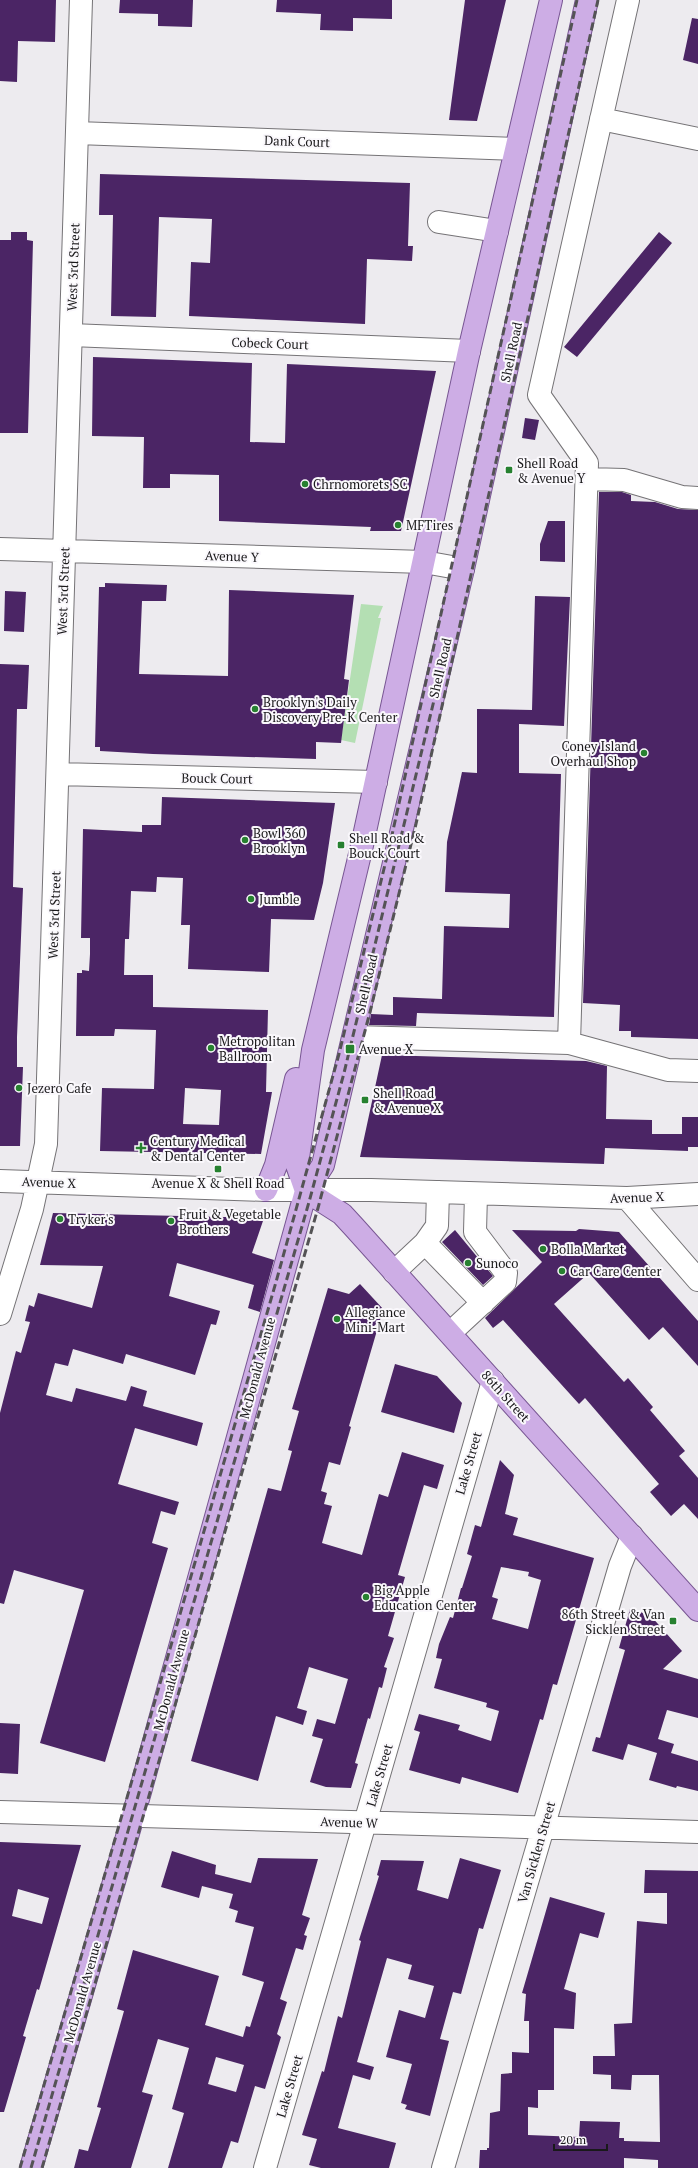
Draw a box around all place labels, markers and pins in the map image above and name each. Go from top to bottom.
place label: Shell Road & Avenue Y [517,454,586,487]
marker: Shell Road & Avenue Y [504,465,514,475]
place label: Chrnomorets SC [313,475,408,493]
marker: Chrnomorets SC [300,479,310,489]
place label: MFTires [406,516,453,534]
marker: MFTires [393,520,403,530]
place label: Brooklyn's Daily Discovery Pre-K Center [263,693,397,726]
marker: Brooklyn's Daily Discovery Pre-K Center [250,704,260,714]
place label: Coney Island Overhaul Shop [551,737,636,770]
marker: Coney Island Overhaul Shop [639,748,649,758]
place label: Bowl 360 Brooklyn [253,824,306,857]
place label: Shell Road & Bouck Court [349,829,425,862]
marker: Bowl 360 Brooklyn [240,835,250,845]
marker: Shell Road & Bouck Court [336,840,346,850]
place label: Jumble [259,890,300,908]
marker: Jumble [246,894,256,904]
place label: Metropolitan Ballroom [219,1032,296,1065]
place label: Avenue X [359,1040,414,1058]
marker: Metropolitan Ballroom [206,1043,216,1053]
marker: Avenue X [344,1043,356,1055]
place label: Jezero Cafe [27,1079,92,1097]
marker: Jezero Cafe [14,1083,24,1093]
place label: Shell Road & Avenue X [373,1084,442,1117]
marker: Shell Road & Avenue X [360,1095,370,1105]
place label: Century Medical & Dental Center [150,1132,245,1165]
marker: Century Medical & Dental Center [135,1142,147,1154]
marker: Avenue X & Shell Road [213,1164,223,1174]
place label: Avenue X & Shell Road [151,1174,285,1192]
place label: Fruit & Vegetable Brothers [179,1205,281,1238]
place label: Tryker's [68,1210,114,1228]
marker: Tryker's [55,1214,65,1224]
marker: Fruit & Vegetable Brothers [166,1216,176,1226]
place label: Bolla Market [551,1240,625,1258]
marker: Bolla Market [538,1244,548,1254]
place label: Sunoco [476,1254,518,1272]
marker: Sunoco [463,1258,473,1268]
place label: Car Care Center [570,1262,661,1280]
marker: Car Care Center [557,1266,567,1276]
place label: Allegiance Mini-Mart [345,1303,406,1336]
marker: Allegiance Mini-Mart [332,1314,342,1324]
place label: Big Apple Education Center [374,1581,474,1614]
marker: Big Apple Education Center [361,1592,371,1602]
place label: 86th Street & Van Sicklen Street [561,1605,665,1638]
marker: 86th Street & Van Sicklen Street [668,1616,678,1626]

